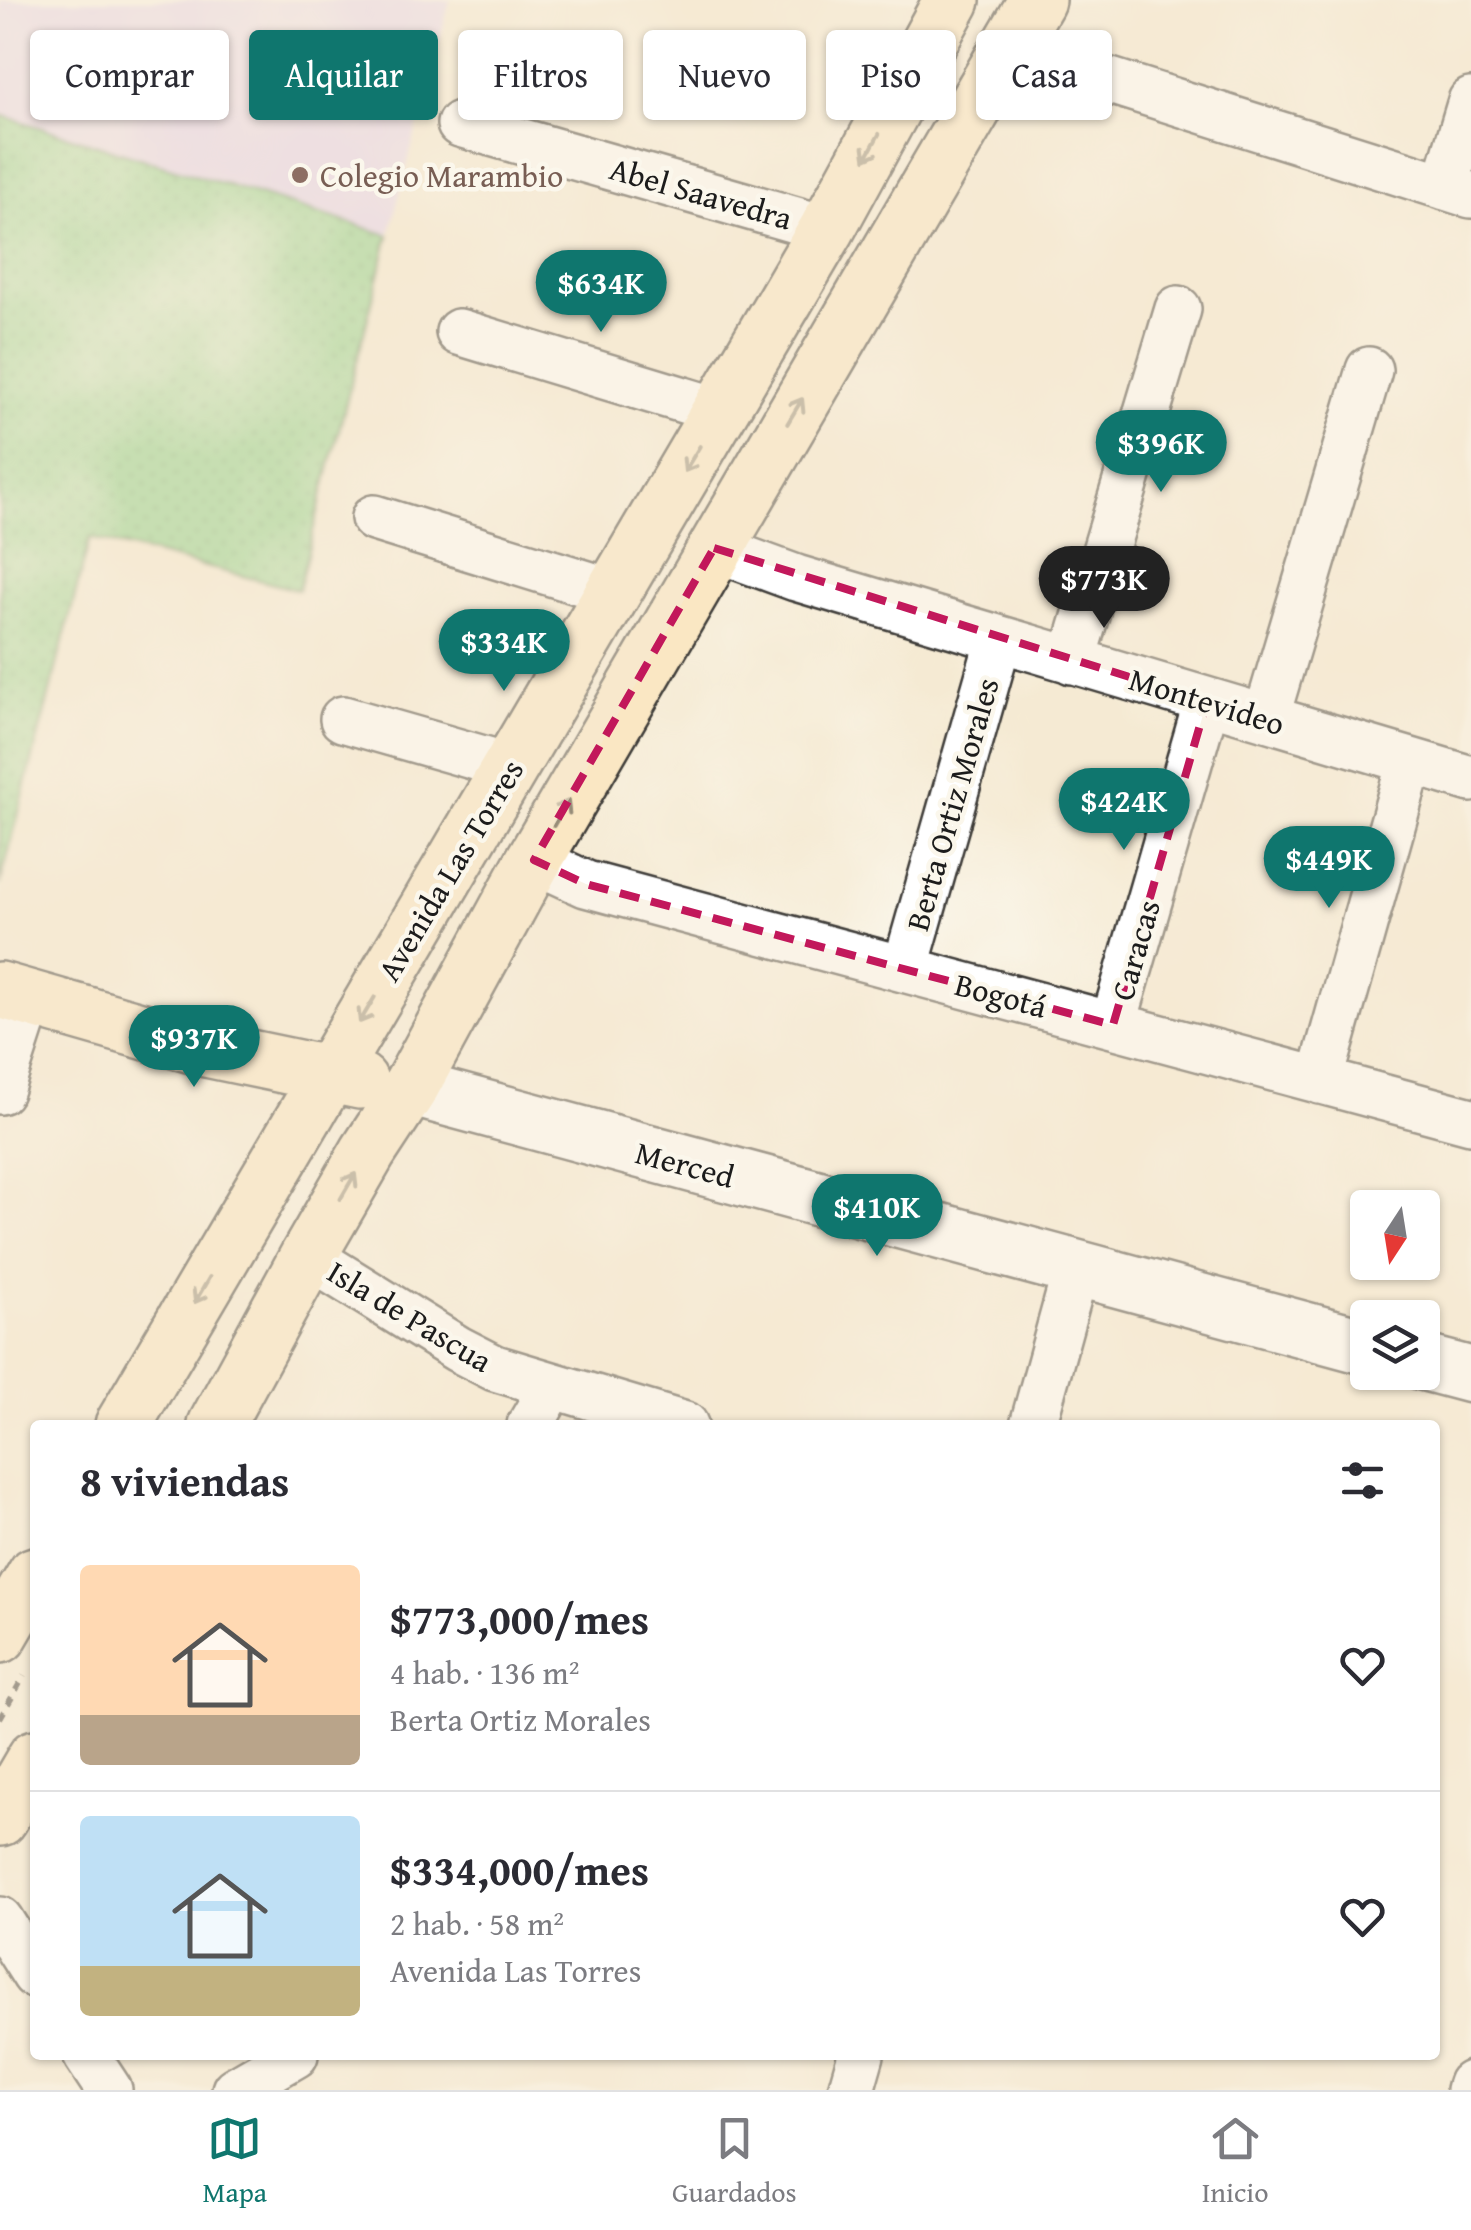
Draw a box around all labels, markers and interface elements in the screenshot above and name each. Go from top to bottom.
chip: Comprar [30,30,229,120]
chip: Alquilar [249,30,438,120]
chip: Filtros [458,30,623,120]
chip: Nuevo [643,30,806,120]
chip: Piso [826,30,956,120]
chip: Casa [976,30,1112,120]
one-way arrow [861,132,881,161]
street label: Abel Saavedra [604,145,798,241]
place label: Colegio Marambio [320,152,563,199]
marker: Colegio Marambio [289,164,311,186]
pin: $634K [531,250,671,335]
text: $634K [558,259,644,306]
one-way arrow [785,397,805,426]
pin: $396K [1091,410,1231,495]
text: $396K [1118,419,1204,466]
one-way arrow [682,444,702,473]
pin: $773K [1034,546,1174,631]
text: $773K [1061,555,1147,602]
pin: $334K [434,609,574,694]
text: $334K [461,618,547,665]
street label: Montevideo [1124,655,1290,747]
street label: Berta Ortiz Morales [893,672,1011,936]
street label: Avenida Las Torres [365,750,535,990]
pin: $424K [1054,768,1194,853]
text: $424K [1081,777,1167,824]
one-way arrow [551,799,571,828]
pin: $449K [1259,826,1399,911]
text: $449K [1286,835,1372,882]
street label: Caracas [1098,894,1172,1006]
street label: Bogotá [950,960,1052,1030]
one-way arrow [357,995,377,1024]
pin: $937K [124,1005,264,1090]
text: $937K [151,1014,237,1061]
street label: Merced [631,1128,739,1200]
one-way arrow [338,1173,358,1201]
pin: $410K [807,1174,947,1259]
text: $410K [834,1183,920,1230]
north arrow [1350,1190,1440,1280]
map controls [1350,1190,1440,1390]
street label: Isla de Pascua [319,1248,501,1384]
one-way arrow [192,1275,212,1305]
button: layers [1350,1300,1440,1390]
text: 8 viviendas [80,1450,289,1511]
icon: filters [1335,1453,1390,1508]
text: $773,000/mes [390,1588,649,1649]
icon: home [160,1605,280,1725]
icon: heart [1335,1638,1390,1693]
text: 4 hab. · 136 m² [390,1649,579,1696]
text: Berta Ortiz Morales [390,1696,651,1743]
text: $334,000/mes [390,1839,649,1900]
icon: home [160,1856,280,1976]
icon: heart [1335,1889,1390,1944]
text: 2 hab. · 58 m² [390,1900,564,1947]
text: Avenida Las Torres [390,1947,641,1994]
tab: Mapa [203,2111,267,2212]
tab: Guardados [672,2111,797,2212]
tab: Inicio [1202,2111,1268,2212]

